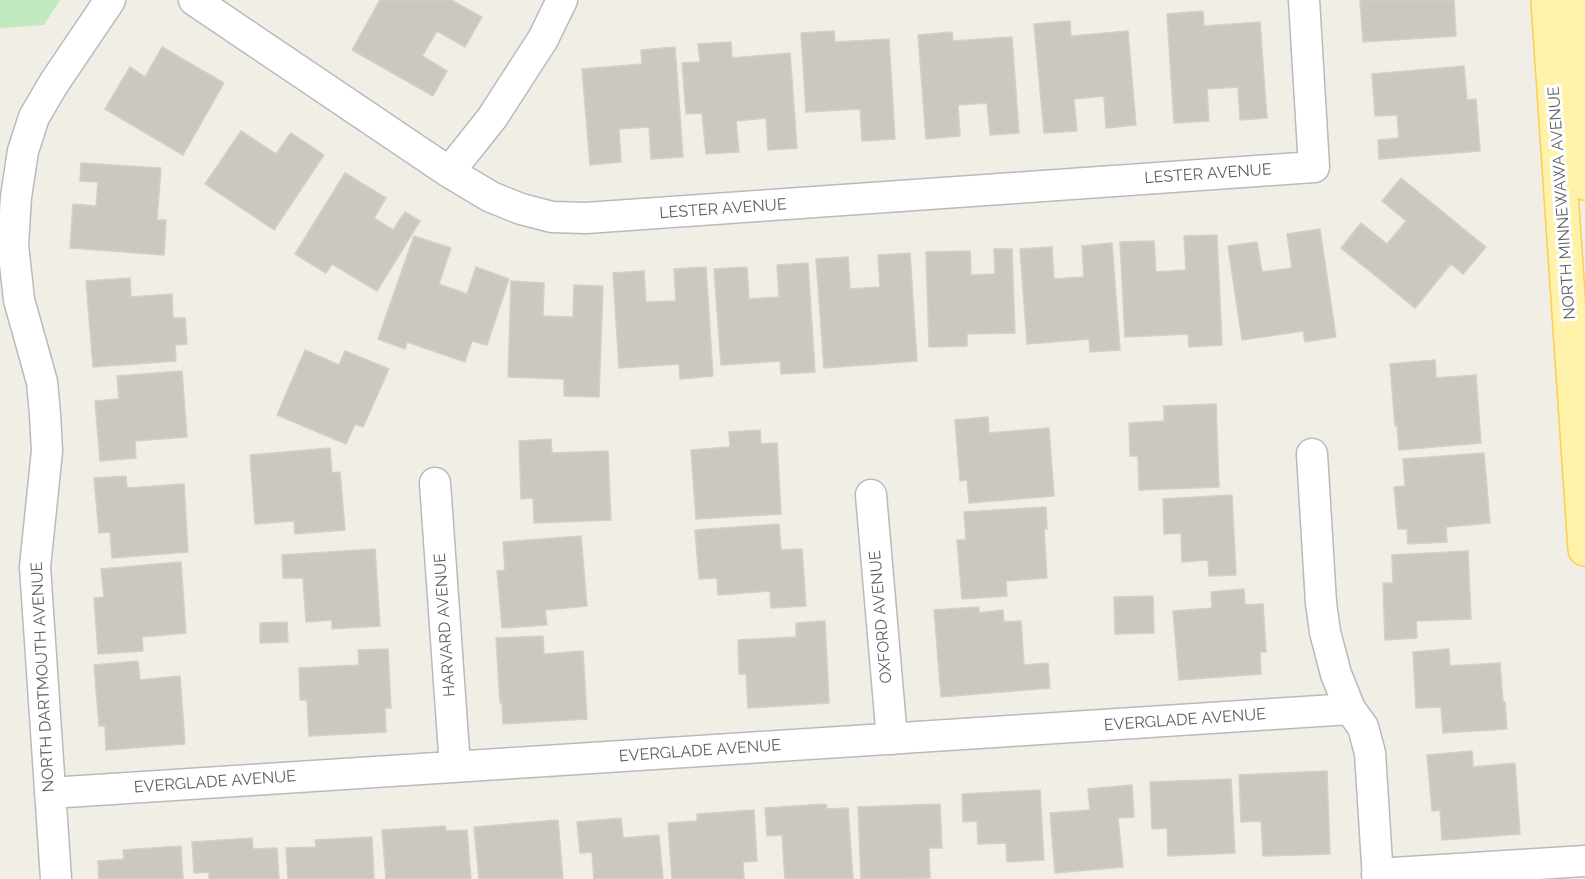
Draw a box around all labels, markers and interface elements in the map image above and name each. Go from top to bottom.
street label: NORTH MINNEWAWA AVENUE [1544,86,1580,320]
street label: LESTER AVENUE [1144,160,1272,188]
street label: LESTER AVENUE [659,195,787,223]
street label: OXFORD AVENUE [866,550,896,684]
street label: HARVARD AVENUE [430,552,460,698]
street label: NORTH DARTMOUTH AVENUE [27,561,59,793]
street label: EVERGLADE AVENUE [1103,705,1267,735]
street label: EVERGLADE AVENUE [618,736,782,766]
street label: EVERGLADE AVENUE [133,767,297,797]

